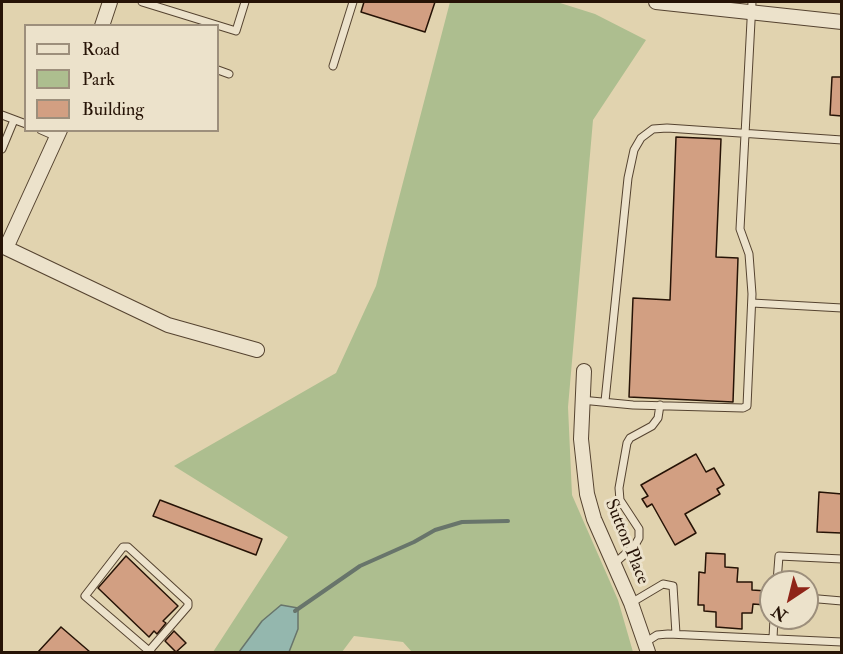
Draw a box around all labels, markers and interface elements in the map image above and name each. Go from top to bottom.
legend [24,24,219,132]
text: Road [82,38,120,61]
text: Park [82,68,115,91]
text: Building [82,98,144,121]
street label: Sutton Place [599,496,653,588]
north arrow [759,570,819,630]
text: N [768,601,791,625]

